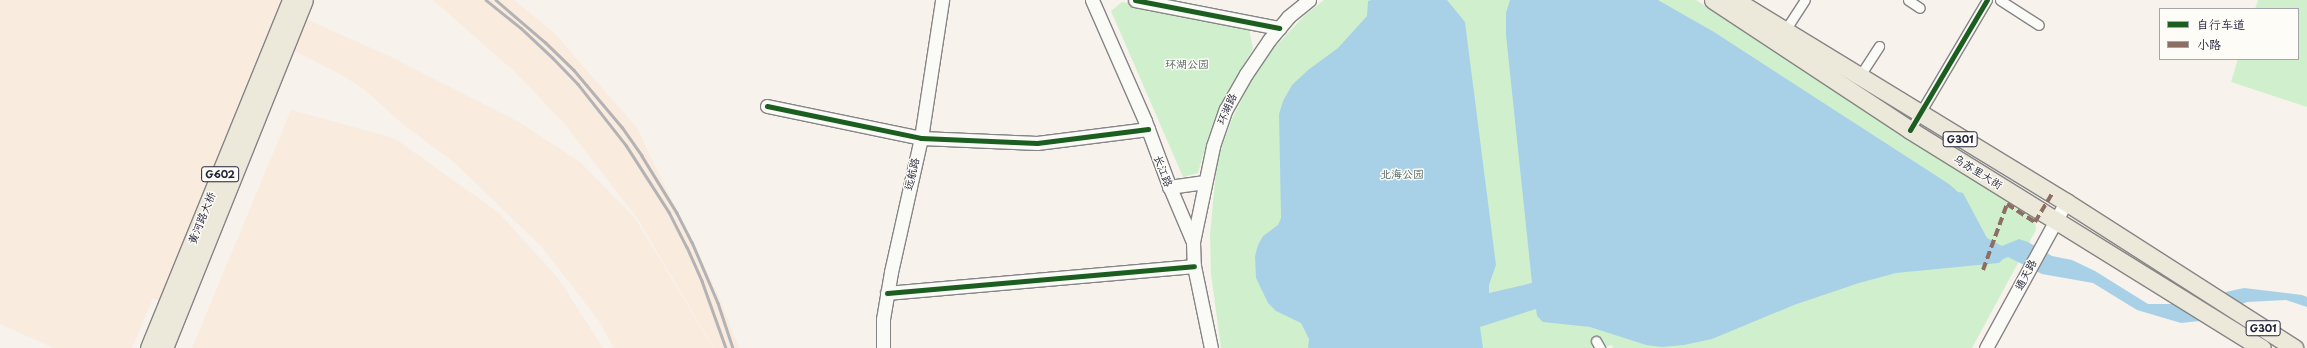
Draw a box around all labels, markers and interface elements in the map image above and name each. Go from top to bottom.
legend [2159,8,2299,60]
text: 自行车道 [2197,15,2245,33]
text: 小路 [2197,35,2221,53]
park label: 环湖公园 [1165,57,1209,71]
street label: 环湖路 [1214,91,1240,127]
road number: G301 [1942,131,1978,147]
street label: 乌苏里大街 [1951,152,2005,192]
street label: 长江路 [1151,153,1175,189]
street label: 远航路 [902,156,922,192]
road number: G602 [201,166,239,182]
park label: 北海公园 [1380,167,1424,181]
street label: 黄河路大桥 [186,190,218,246]
street label: 通天路 [2012,257,2040,293]
road number: G301 [2245,320,2281,336]

